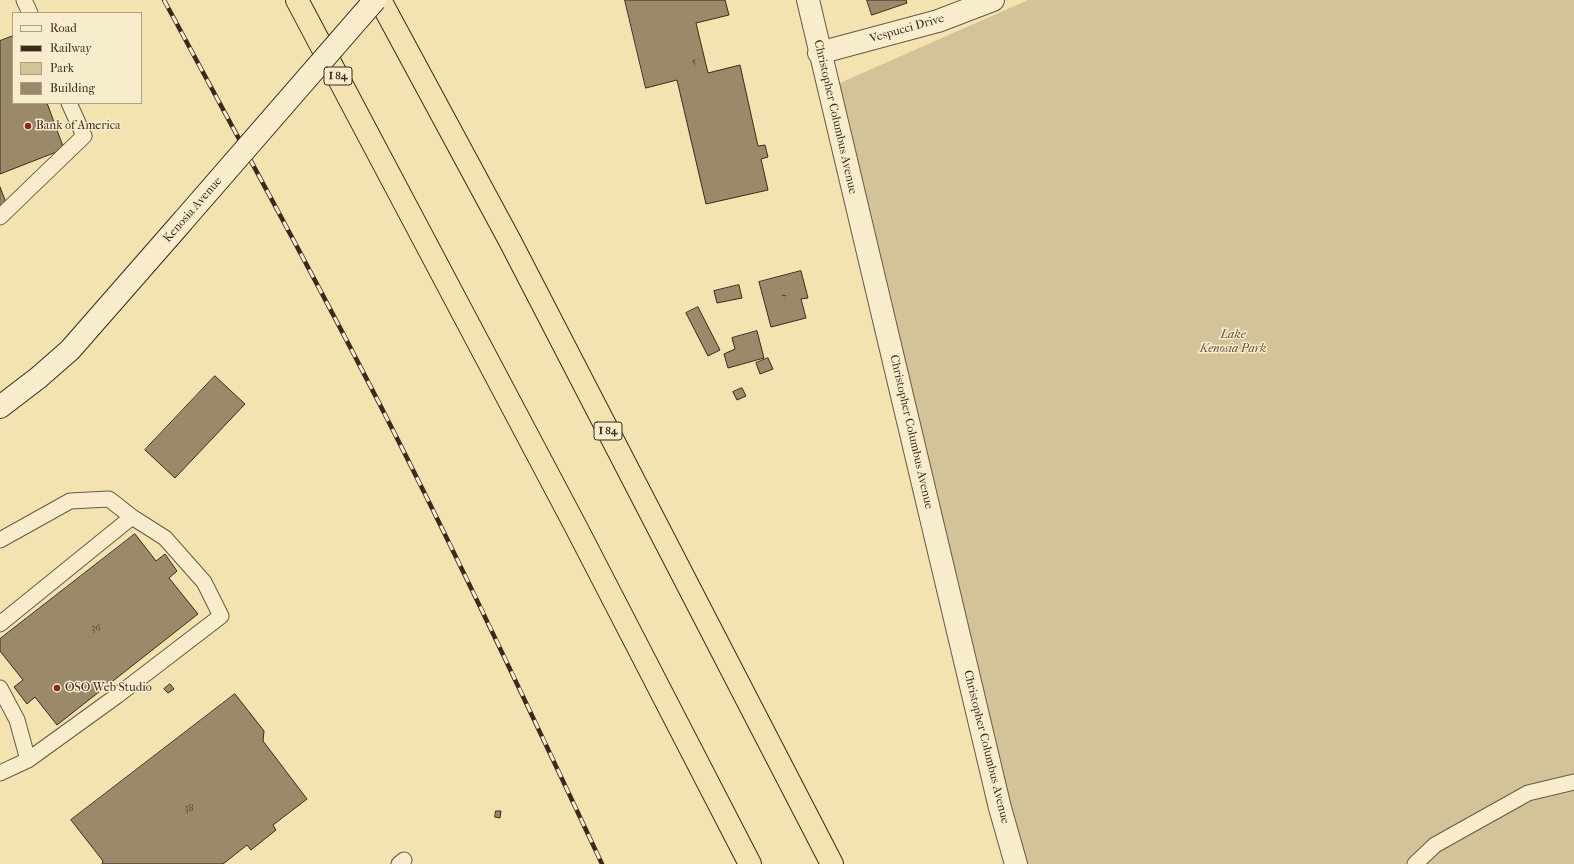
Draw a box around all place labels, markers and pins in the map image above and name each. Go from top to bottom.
place label: Bank of America [36,119,121,133]
marker: Bank of America [23,121,33,131]
place label: OSO Web Studio [65,681,152,695]
marker: OSO Web Studio [52,683,62,693]

